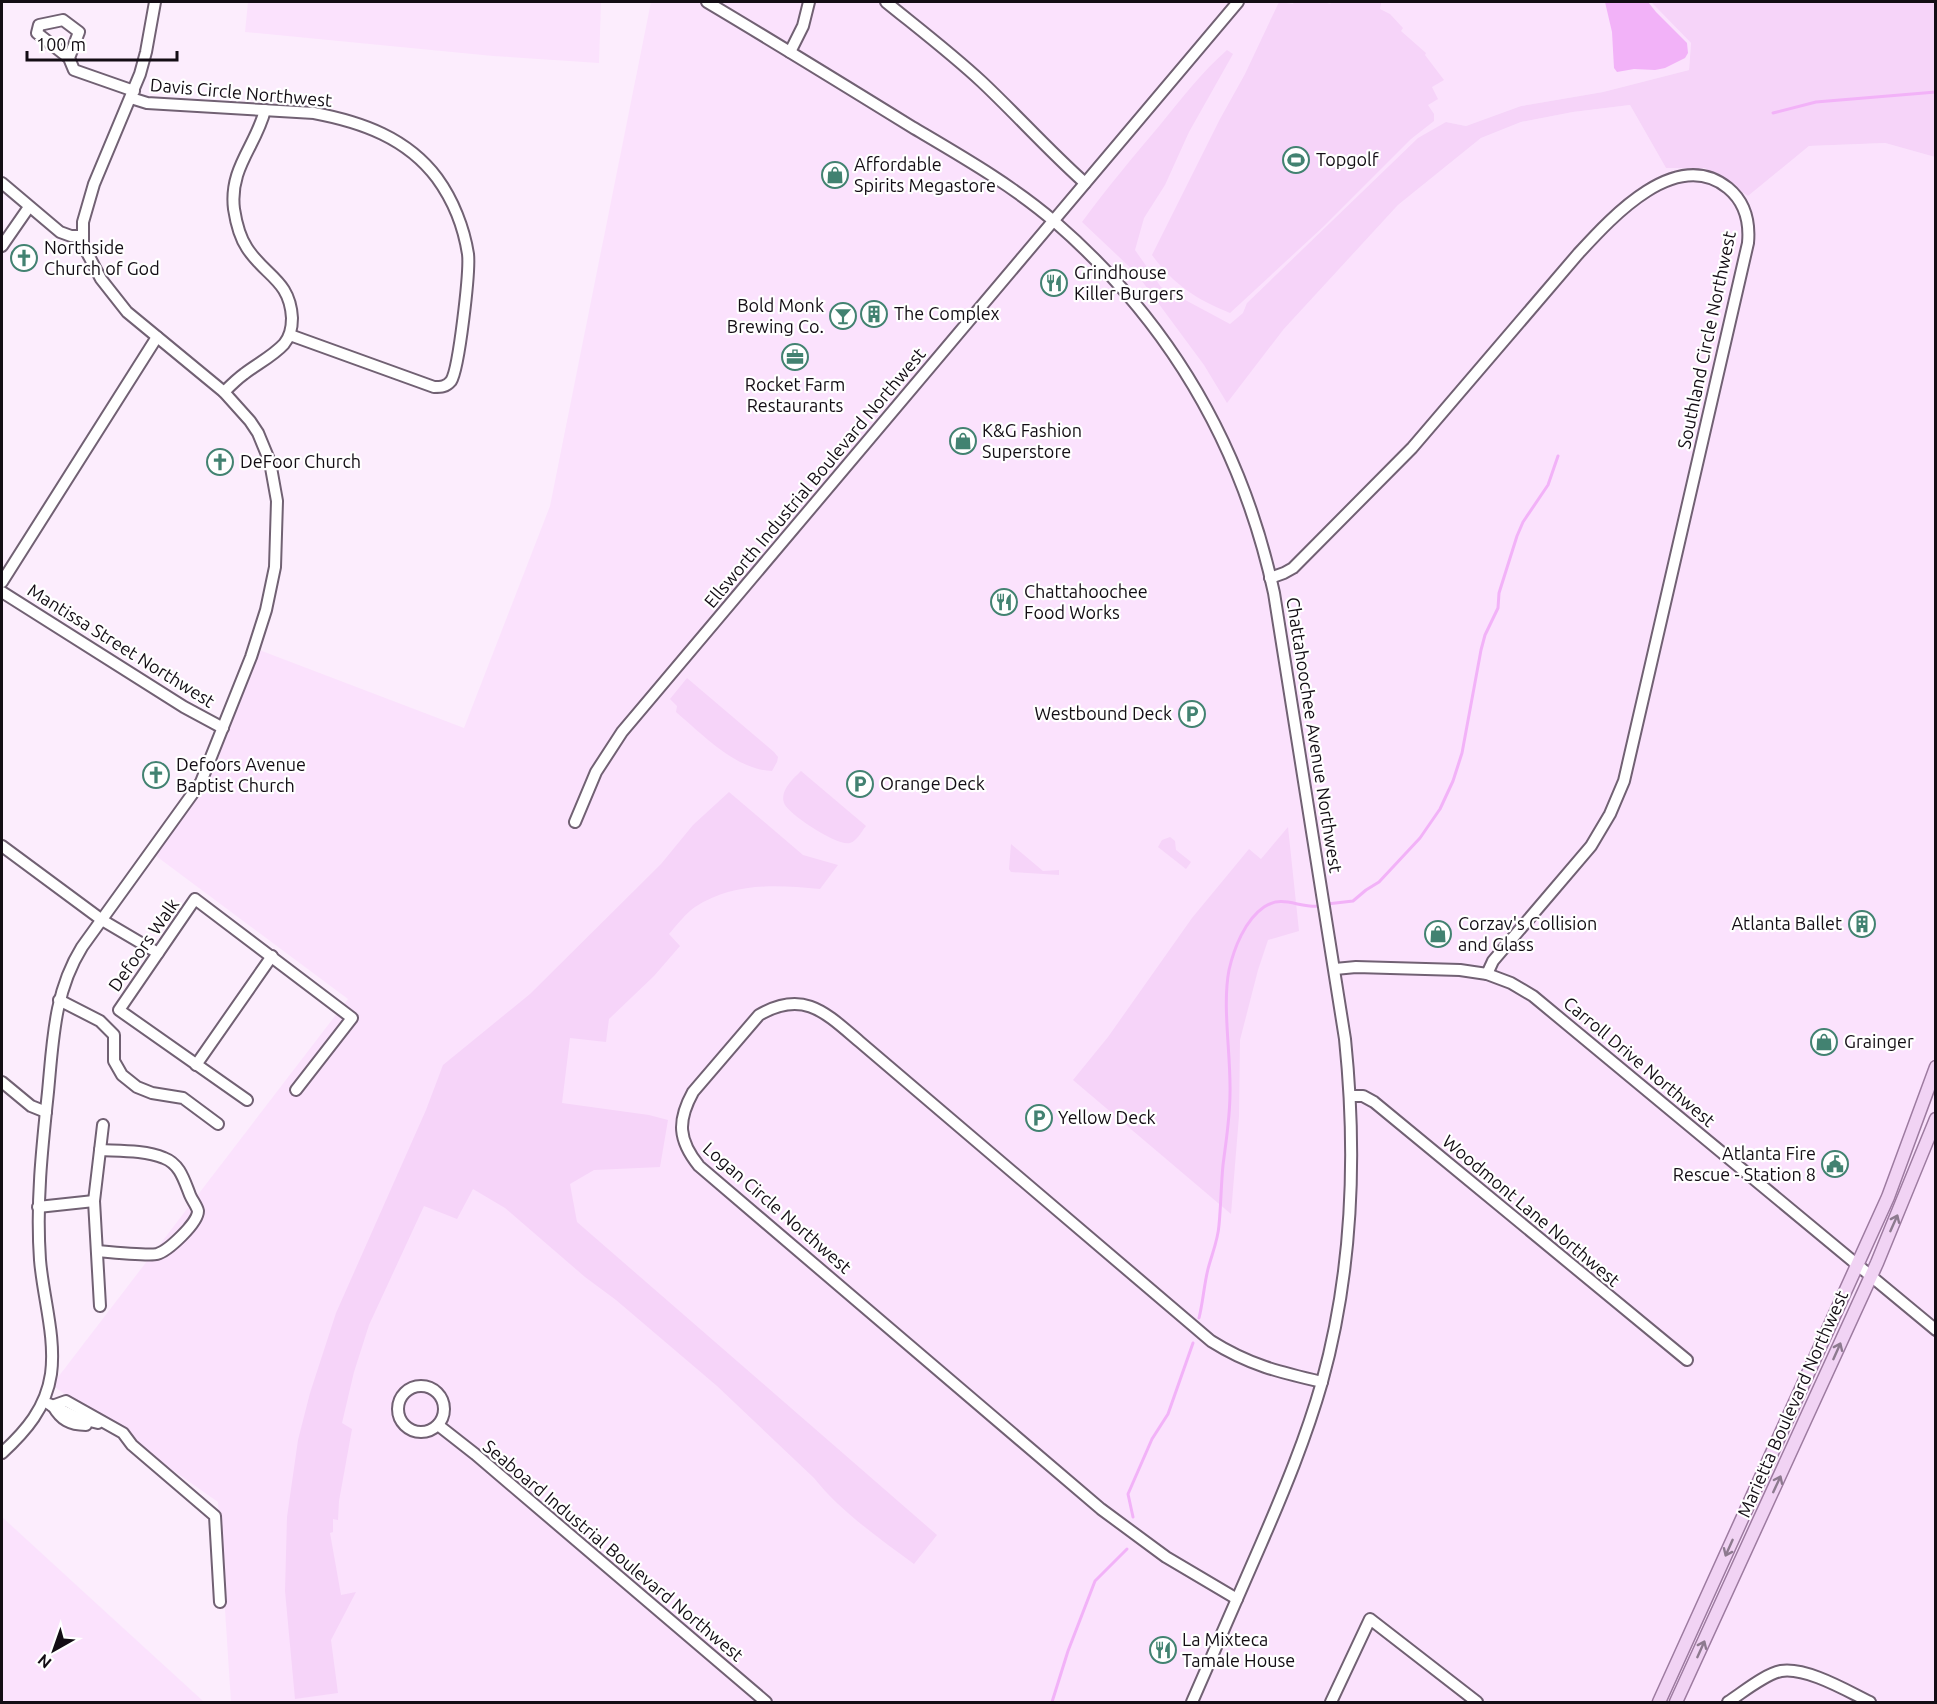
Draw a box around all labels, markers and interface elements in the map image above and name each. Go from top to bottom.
scale bar [27,24,177,62]
text: 100 m [36,34,86,54]
street label: Davis Circle Northwest [149,74,333,110]
sports icon: Topgolf [1281,145,1311,175]
place label: Topgolf [1316,149,1379,169]
place label: Affordable Spirits Megastore [854,154,996,195]
shop icon: Affordable Spirits Megastore [820,160,850,190]
street label: Southland Circle Northwest [1673,229,1739,451]
place label: Northside Church of God [44,237,160,278]
church icon: Northside Church of God [9,243,39,273]
place label: Grindhouse Killer Burgers [1074,262,1184,303]
restaurant icon: Grindhouse Killer Burgers [1039,268,1069,298]
place label: Bold Monk Brewing Co. [727,295,824,336]
building icon: The Complex [859,299,889,329]
bar icon: Bold Monk Brewing Co. [828,301,858,331]
place label: The Complex [894,303,1000,323]
office icon: Rocket Farm Restaurants [780,342,810,372]
street label: Ellsworth Industrial Boulevard Northwest [700,344,929,611]
place label: Rocket Farm Restaurants [745,374,845,415]
place label: K&G Fashion Superstore [982,420,1082,461]
shop icon: K&G Fashion Superstore [948,426,978,456]
church icon: DeFoor Church [205,447,235,477]
place label: DeFoor Church [240,451,361,471]
street label: Mantissa Street Northwest [25,579,219,711]
place label: Chattahoochee Food Works [1024,581,1148,622]
restaurant icon: Chattahoochee Food Works [989,587,1019,617]
street label: Chattahoochee Avenue Northwest [1283,596,1347,874]
parking icon: Westbound Deck [1177,699,1207,729]
place label: Westbound Deck [1034,703,1172,723]
place label: Defoors Avenue Baptist Church [176,754,306,795]
church icon: Defoors Avenue Baptist Church [141,760,171,790]
parking icon: Orange Deck [845,769,875,799]
place label: Orange Deck [880,773,985,793]
street label: Defoors Walk [104,894,183,995]
building icon: Atlanta Ballet [1847,909,1877,939]
place label: Corzav's Collision and Glass [1458,913,1597,954]
place label: Atlanta Ballet [1731,913,1842,933]
shop icon: Corzav's Collision and Glass [1423,919,1453,949]
street label: Carroll Drive Northwest [1560,992,1719,1130]
shop icon: Grainger [1809,1027,1839,1057]
place label: Grainger [1844,1031,1914,1051]
parking icon: Yellow Deck [1024,1103,1054,1133]
place label: Yellow Deck [1058,1107,1156,1127]
street label: Woodmont Lane Northwest [1439,1130,1624,1290]
street label: Logan Circle Northwest [700,1138,856,1277]
place label: Atlanta Fire Rescue - Station 8 [1673,1143,1816,1184]
public building icon: Atlanta Fire Rescue - Station 8 [1820,1149,1850,1179]
one-way arrow [1889,1214,1900,1232]
street label: Marietta Boulevard Northwest [1733,1287,1851,1520]
one-way arrow [1831,1343,1843,1361]
street label: Seaboard Industrial Boulevard Northwest [480,1436,748,1665]
one-way arrow [1772,1475,1783,1493]
one-way arrow [1723,1538,1734,1556]
north arrow [24,1620,84,1680]
place label: La Mixteca Tamale House [1182,1629,1295,1670]
restaurant icon: La Mixteca Tamale House [1148,1635,1178,1665]
one-way arrow [1695,1641,1707,1659]
text: N [34,1651,55,1672]

